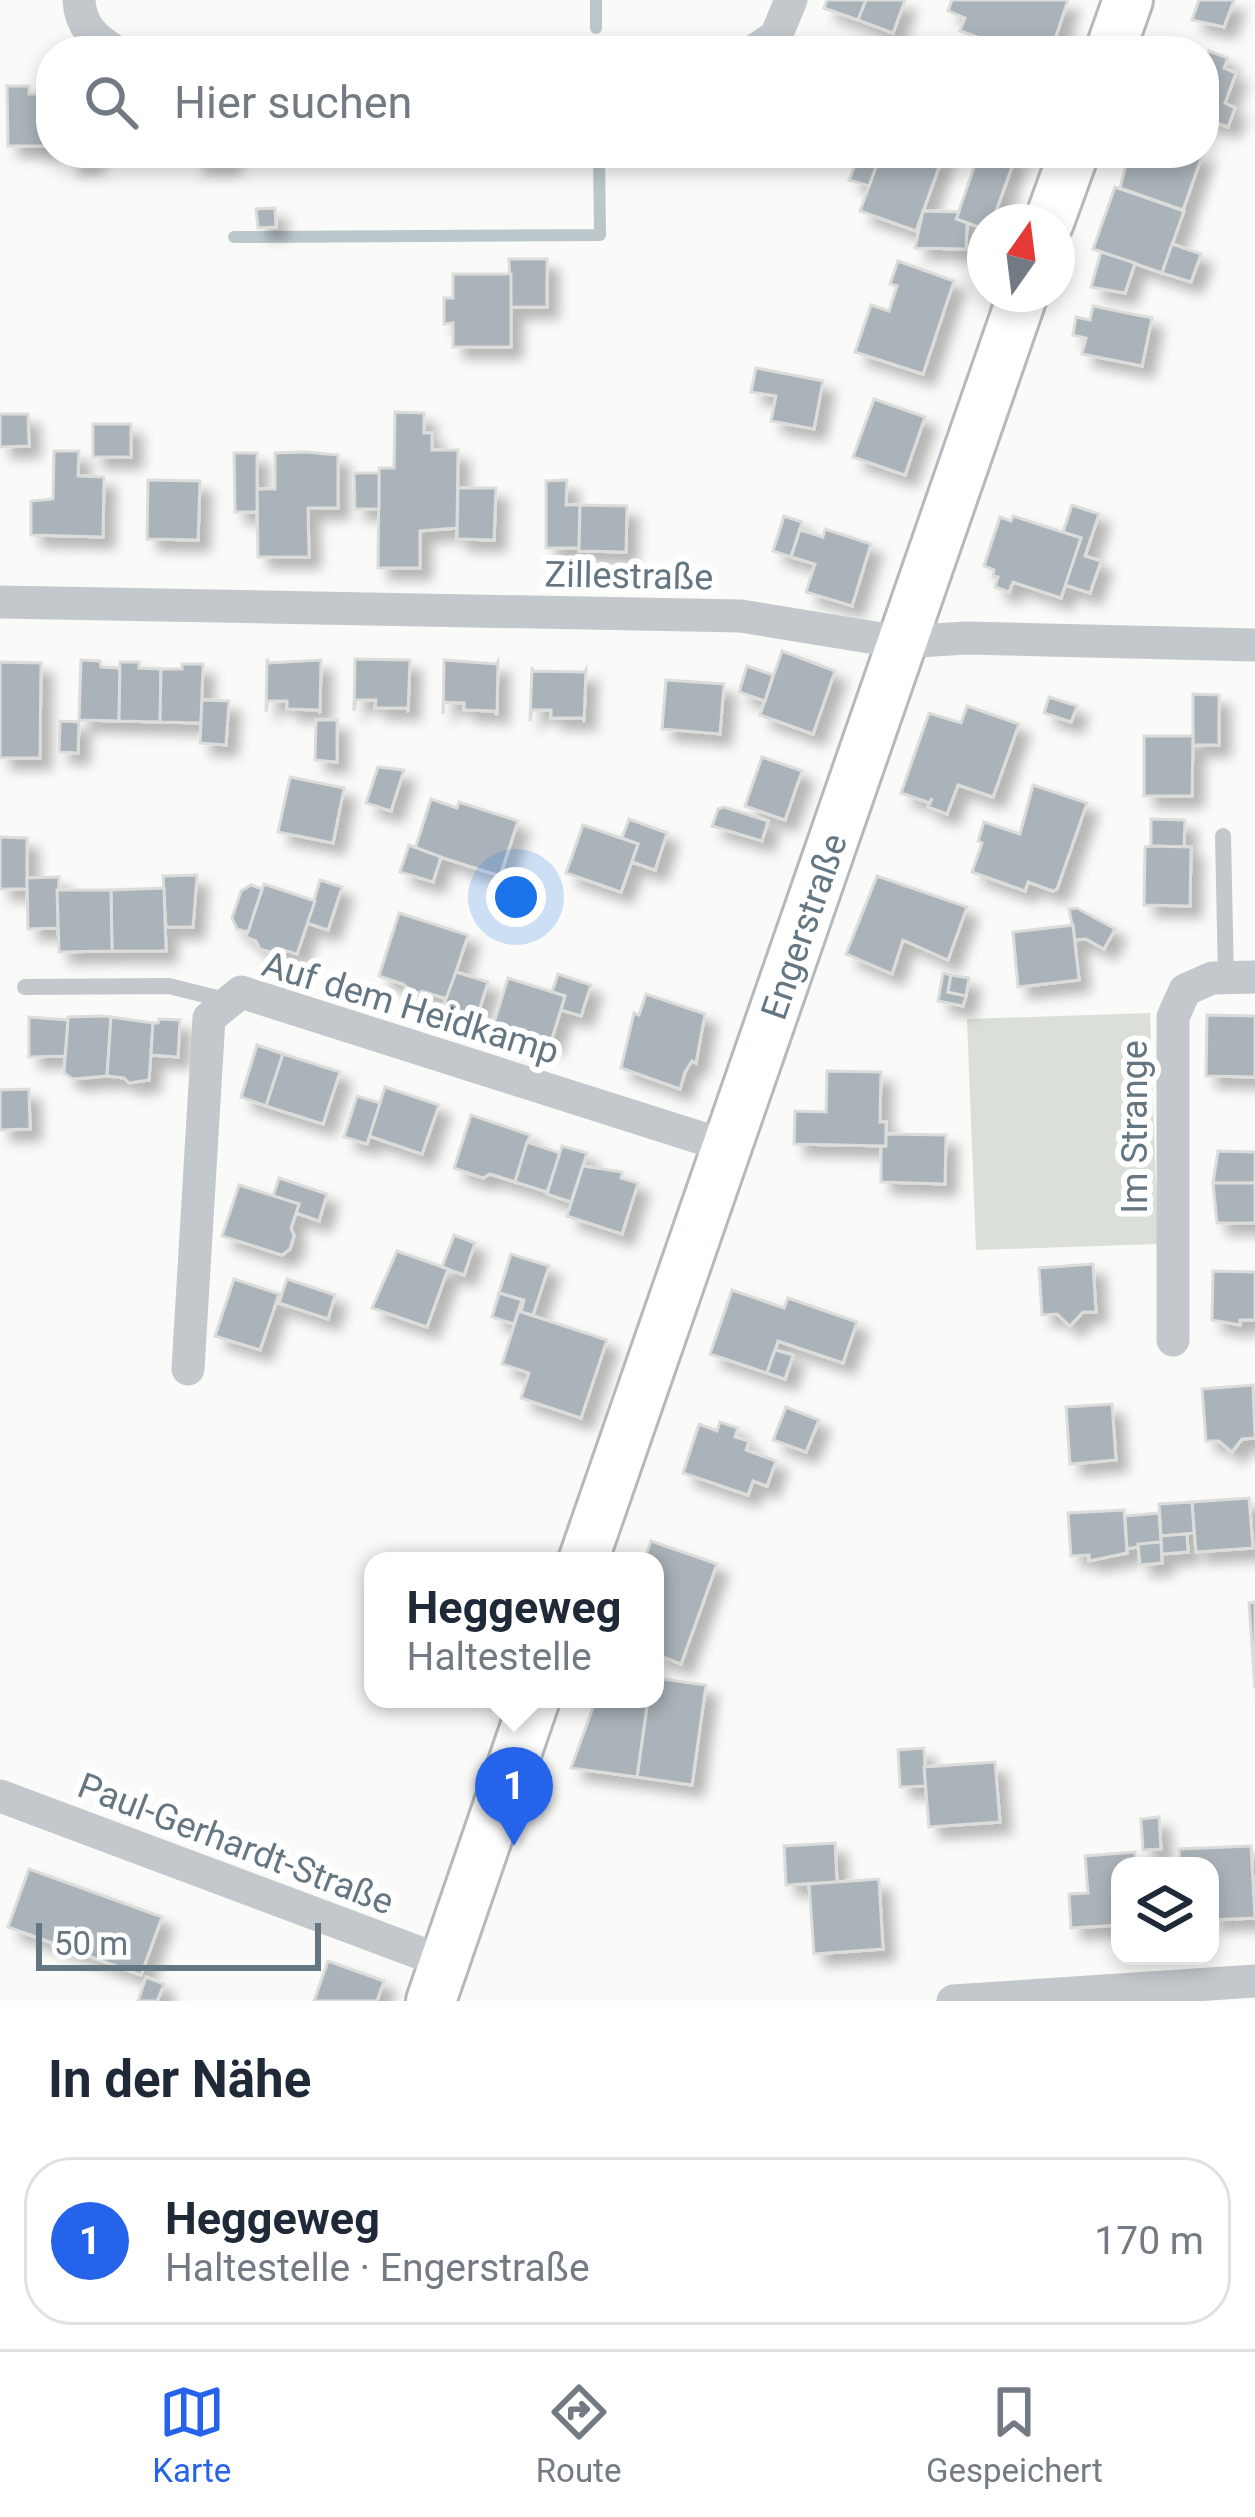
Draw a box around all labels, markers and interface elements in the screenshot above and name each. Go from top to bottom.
search box [36,36,1219,168]
icon: search [78,69,144,135]
text: Hier suchen [174,76,412,129]
north arrow [967,204,1075,312]
street label: Zillestraße [544,554,714,598]
street label: Engerstraße [753,828,856,1025]
your location [486,867,546,927]
street label: Auf dem Heidkamp [257,943,564,1073]
street label: Im Strange [1114,1040,1156,1214]
popup [364,1552,664,1708]
text: Heggeweg [407,1581,621,1634]
text: Haltestelle [407,1634,592,1680]
pin: 1 [475,1747,553,1846]
street label: Paul-Gerhardt-Straße [72,1764,399,1923]
map controls [1111,1857,1219,1965]
button: layers [1111,1857,1219,1965]
scale bar [36,1917,321,1970]
text: 50 m [54,1924,128,1963]
text: In der Nähe [48,2050,311,2109]
text: Heggeweg [165,2192,380,2245]
text: 1 [79,2218,101,2264]
text: 170 m [1094,2218,1204,2264]
text: Haltestelle · Engerstraße [165,2245,590,2291]
tab: Karte [152,2379,231,2490]
tab: Route [536,2379,621,2490]
tab: Gespeichert [926,2379,1103,2490]

